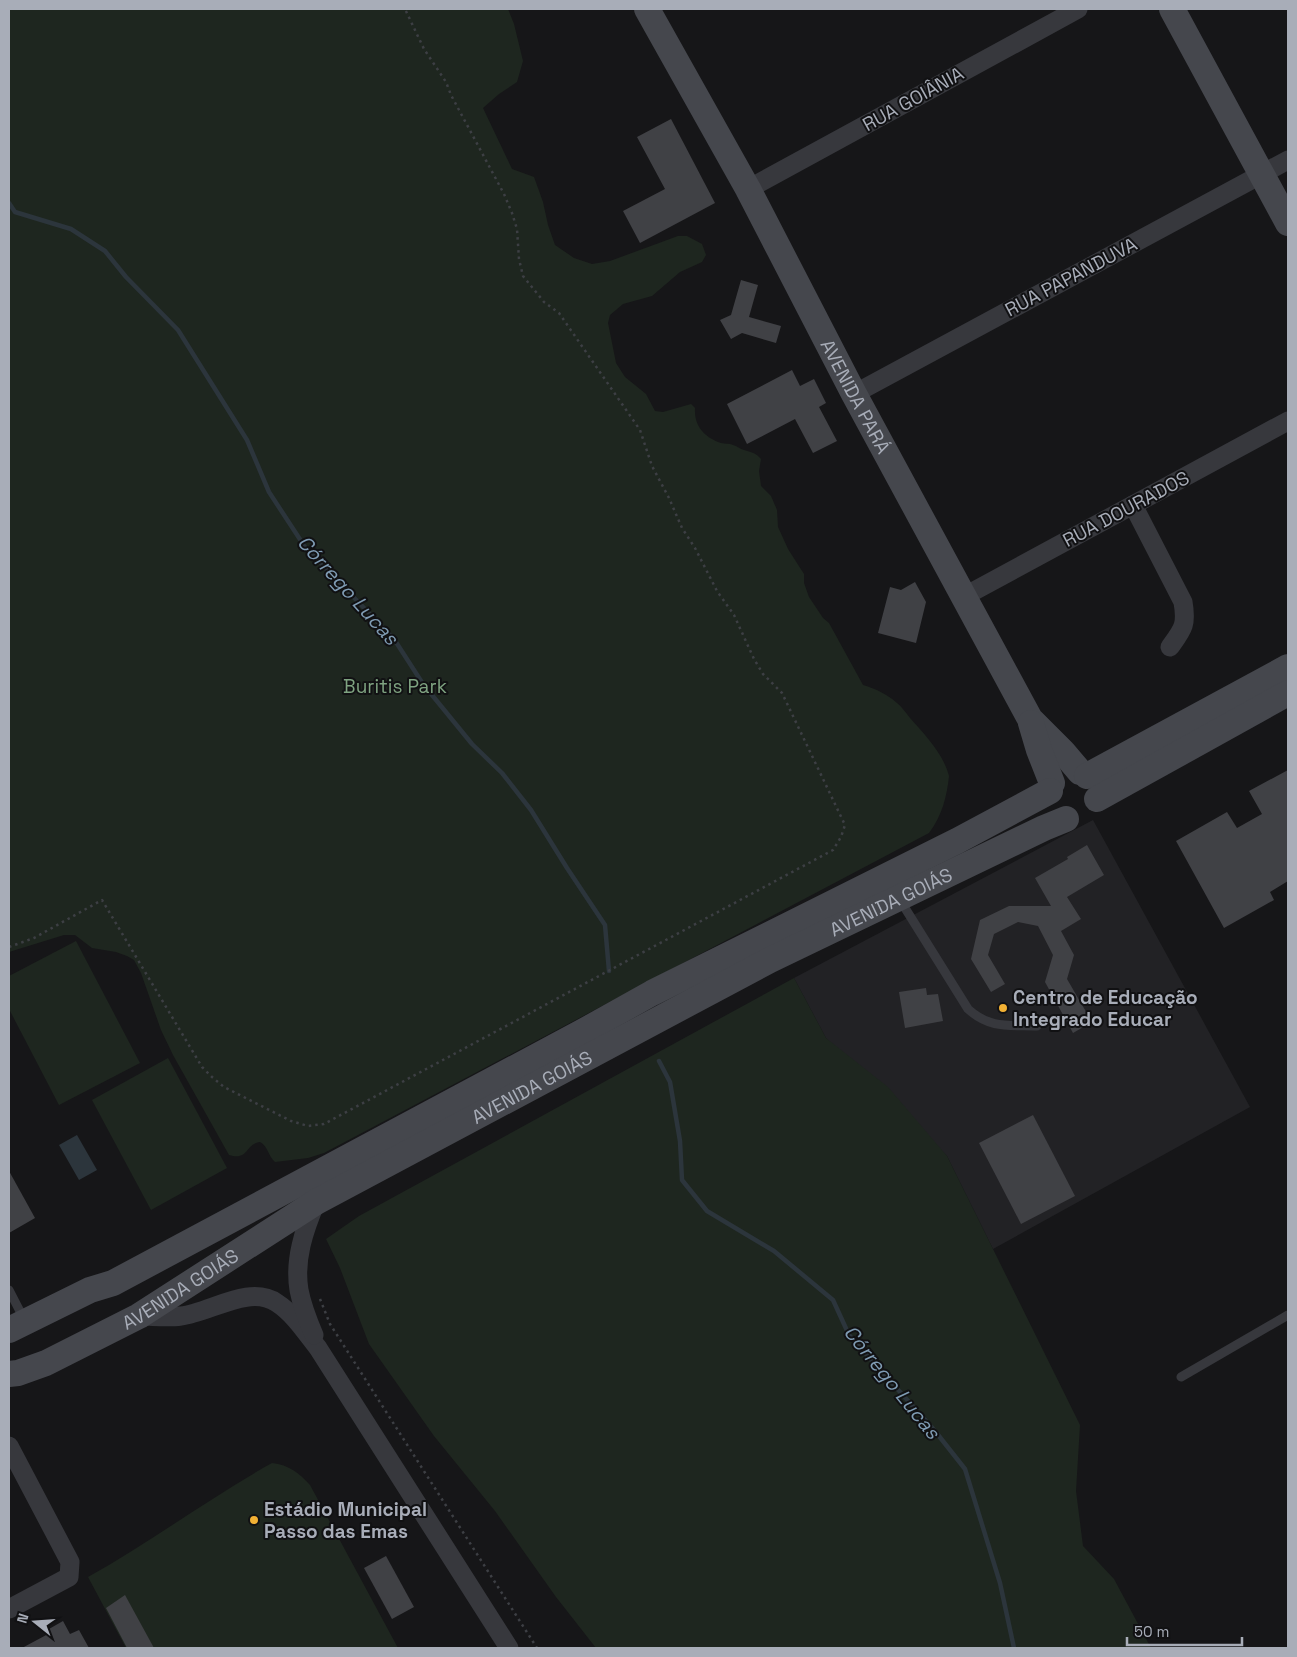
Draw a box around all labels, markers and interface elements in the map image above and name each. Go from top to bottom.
street label: RUA GOIÂNIA [858,61,968,137]
street label: RUA PAPANDUVA [1001,232,1141,322]
street label: AVENIDA PARÁ [815,335,896,458]
street label: RUA DOURADOS [1058,465,1194,553]
water label: Córrego Lucas [292,530,405,651]
park label: Buritis Park [343,674,447,699]
street label: AVENIDA GOIÁS [825,862,956,942]
place label: Centro de Educação Integrado Educar [1013,985,1198,1032]
marker: Centro de Educação Integrado Educar [997,1002,1009,1014]
street label: AVENIDA GOIÁS [467,1045,596,1129]
street label: AVENIDA GOIÁS [118,1243,243,1335]
water label: Córrego Lucas [838,1320,947,1445]
place label: Estádio Municipal Passo das Emas [264,1497,427,1544]
marker: Estádio Municipal Passo das Emas [248,1514,260,1526]
north arrow [10,1597,60,1647]
text: N [13,1611,33,1625]
scale bar [1127,1614,1242,1646]
text: 50 m [1134,1622,1169,1641]

